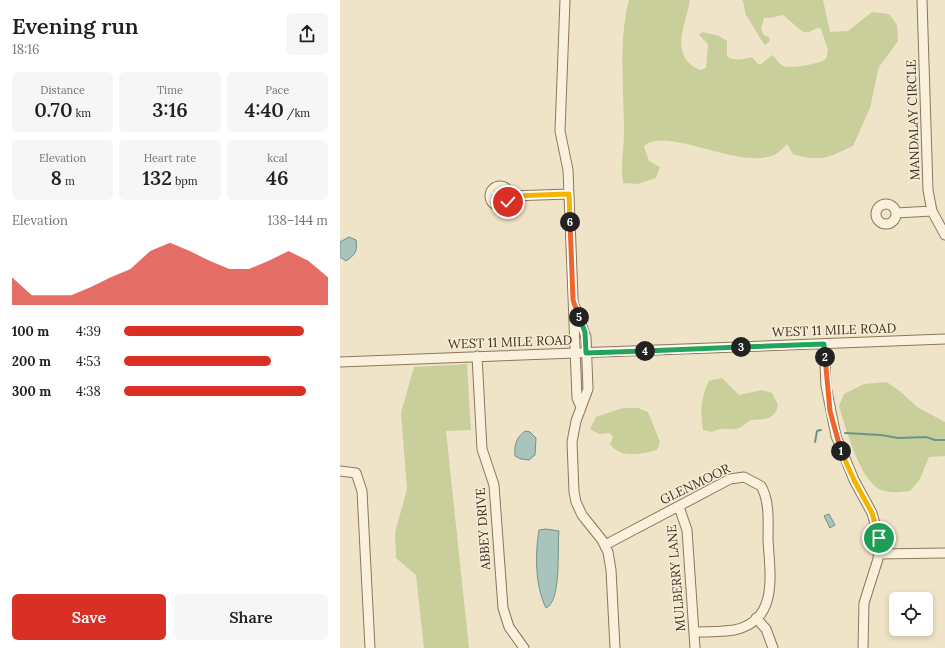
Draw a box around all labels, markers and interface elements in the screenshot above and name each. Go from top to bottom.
text: Evening run [12,12,139,40]
button: share [286,13,328,55]
text: 18:16 [12,41,40,58]
street label: MANDALAY CIRCLE [902,59,924,181]
text: Distance [40,83,85,97]
text: Time [157,83,183,97]
text: Pace [265,83,289,97]
text: 0.70 [34,97,73,122]
text: 3:16 [152,97,188,122]
text: 4:40 [245,97,284,122]
text: km [73,106,91,120]
text: /km [284,106,310,120]
text: Elevation [39,151,86,165]
text: Heart rate [144,151,196,165]
text: kcal [267,151,287,165]
text: 8 [51,165,62,190]
text: 132 [142,165,172,190]
text: 46 [266,165,289,190]
text: m [62,174,75,188]
text: bpm [172,174,198,188]
pin [491,185,525,219]
icon: check [497,191,519,213]
text: Elevation [12,212,68,229]
text: 138–144 m [268,212,328,229]
pin: 6 [560,212,580,232]
text: 6 [567,215,573,229]
pin: 5 [569,307,589,327]
text: 5 [576,310,582,324]
street label: WEST 11 MILE ROAD [772,319,897,341]
text: 100 m [12,323,49,340]
text: 4:39 [76,323,101,340]
street label: WEST 11 MILE ROAD [448,331,573,353]
pin: 3 [731,337,751,357]
text: 3 [738,340,744,354]
pin: 4 [635,341,655,361]
text: 4 [642,344,648,358]
pin: 2 [815,347,835,367]
text: 2 [822,350,828,364]
text: 200 m [12,353,51,370]
text: 4:53 [76,353,101,370]
text: 300 m [12,383,51,400]
text: 4:38 [76,383,101,400]
pin: 1 [831,441,851,461]
text: 1 [839,444,843,458]
street label: GLENMOOR [657,459,734,508]
street label: ABBEY DRIVE [472,487,494,572]
pin [862,521,896,555]
street label: MULBERRY LANE [663,524,689,632]
icon: arrive [868,527,890,549]
map controls [889,592,933,636]
button: locate [889,592,933,636]
button: Save [12,594,166,640]
button: Share [174,594,328,640]

